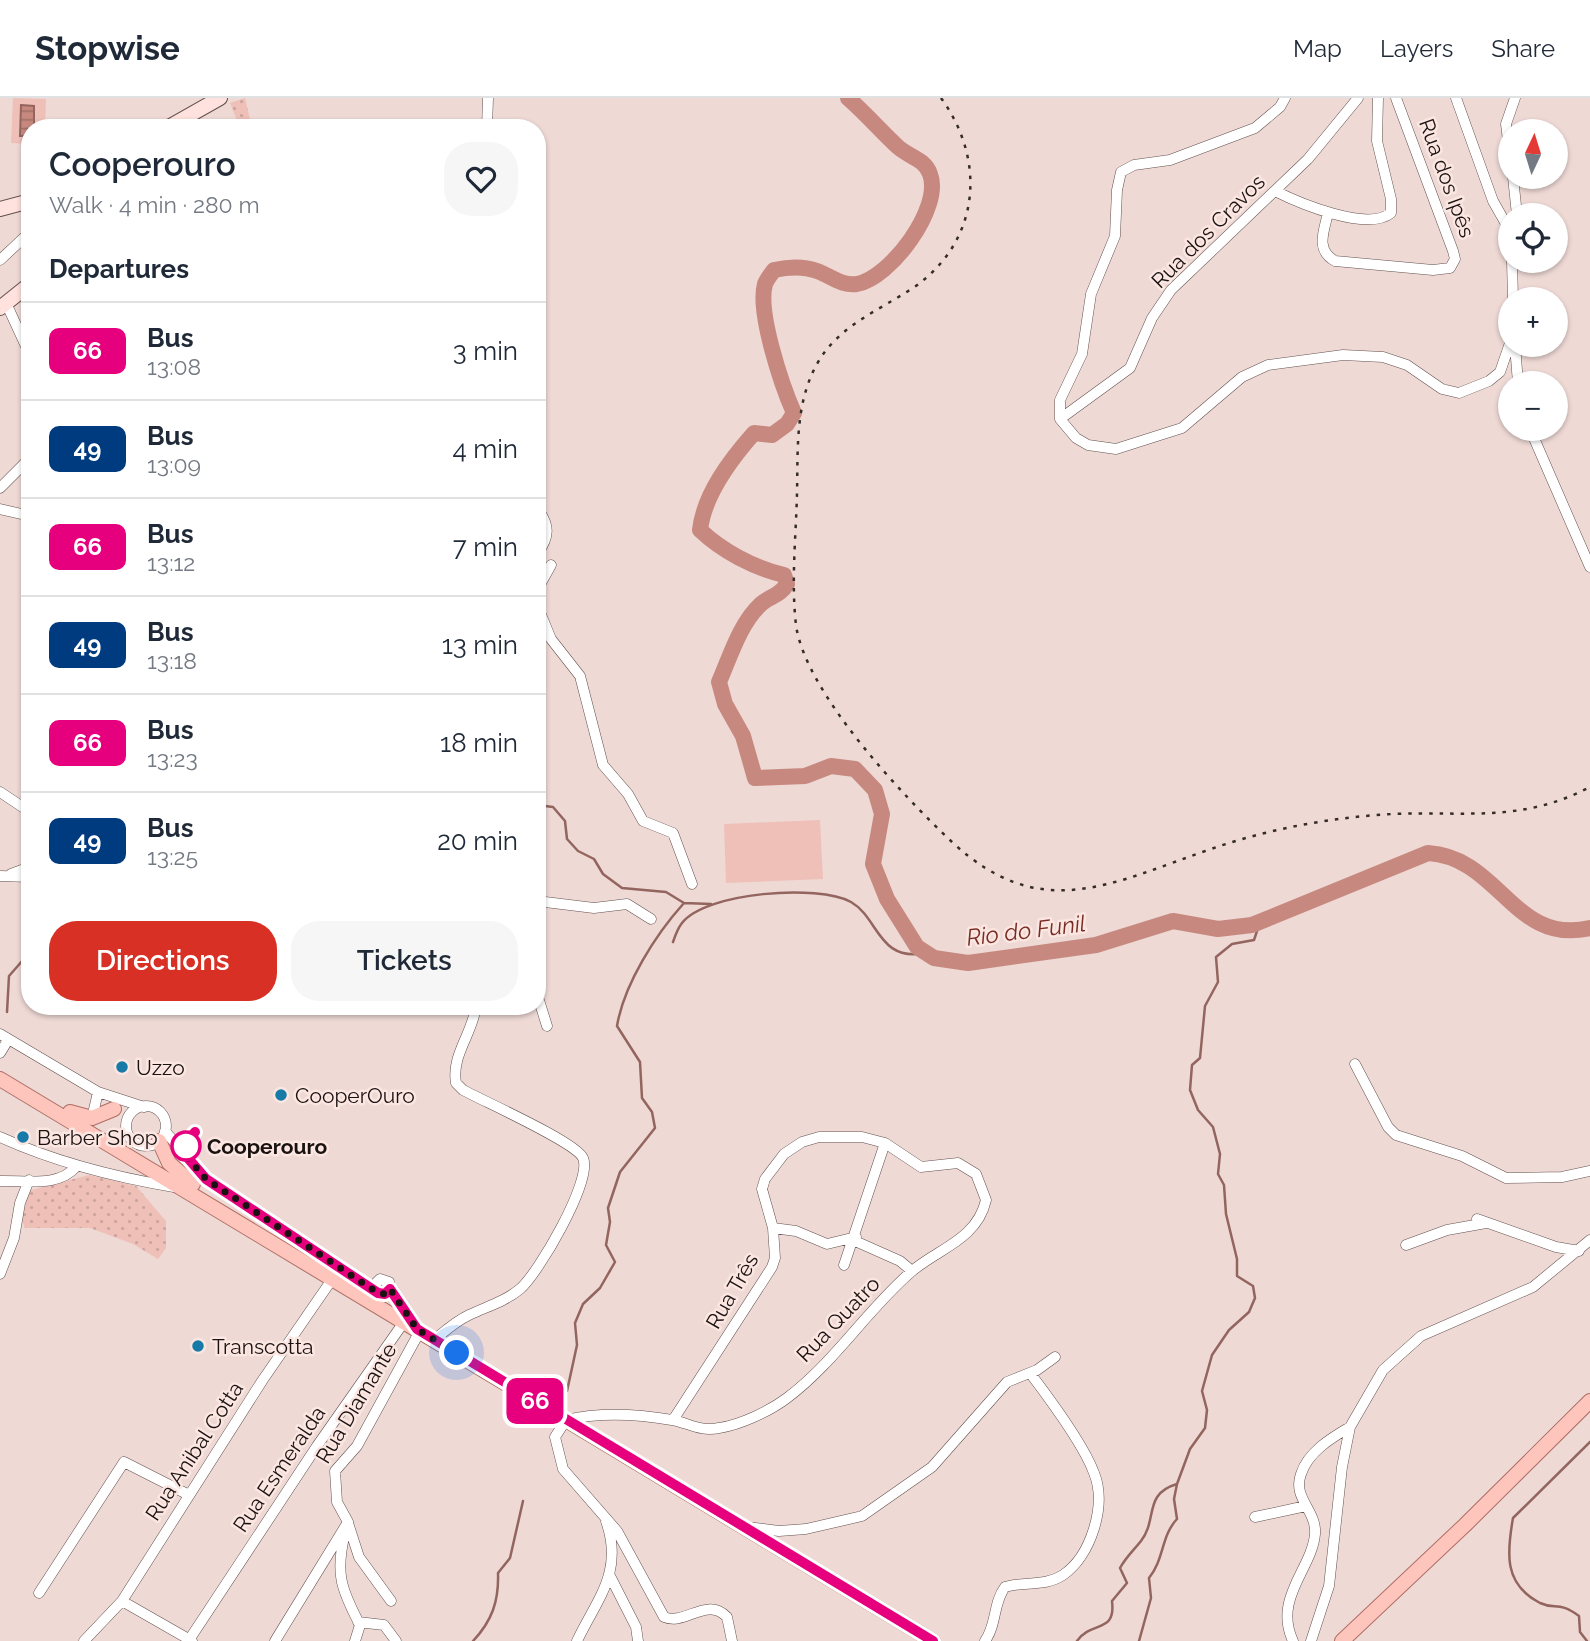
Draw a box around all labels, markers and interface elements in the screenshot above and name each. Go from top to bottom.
text: Stopwise [35,29,180,68]
text: Map [1293,34,1342,63]
text: Layers [1380,34,1453,63]
text: Share [1491,34,1555,63]
street label: Rua dos Ipês [1414,115,1480,241]
north arrow [1498,119,1568,189]
map controls [1498,119,1568,441]
button: heart [444,142,518,216]
text: Cooperouro [49,145,236,184]
street label: Rua dos Cravos [1146,169,1270,293]
text: Walk · 4 min · 280 m [49,191,260,218]
button: locate [1498,203,1568,273]
text: Departures [49,254,189,284]
button: + [1498,287,1568,357]
text: Bus [147,323,194,353]
text: 66 [73,336,102,365]
text: 3 min [453,336,518,366]
text: 13:08 [147,353,201,380]
button: − [1498,371,1568,441]
text: Bus [147,421,194,451]
text: 49 [74,434,101,463]
text: 4 min [452,434,518,464]
text: 13:09 [147,451,201,478]
text: Bus [147,519,194,549]
text: 66 [73,532,102,561]
text: 7 min [453,532,518,562]
text: 13:12 [147,549,195,576]
text: Bus [147,617,194,647]
text: 49 [74,630,101,659]
text: 13 min [442,630,518,660]
text: 13:18 [147,647,197,674]
text: Bus [147,715,194,745]
text: 66 [73,728,102,757]
text: 18 min [440,728,518,758]
text: 13:23 [147,745,198,772]
text: Bus [147,813,194,843]
text: 49 [74,826,101,855]
text: 20 min [437,826,518,856]
text: 13:25 [147,843,198,870]
water label: Rio do Funil [965,909,1087,951]
button: Directions [49,921,277,1001]
button: Tickets [291,921,518,1001]
place label: Uzzo [136,1055,185,1080]
marker: Uzzo [114,1059,130,1075]
place label: CooperOuro [295,1083,415,1108]
marker: CooperOuro [273,1087,289,1103]
place label: Barber Shop [37,1125,158,1150]
marker: Barber Shop [15,1129,31,1145]
marker: Cooperouro [171,1131,201,1161]
place label: Cooperouro [207,1134,327,1159]
street label: Rua Três [701,1249,763,1333]
street label: Rua Quatro [791,1271,885,1367]
place label: Transcotta [212,1334,313,1359]
your location [439,1335,474,1370]
marker: Transcotta [190,1338,206,1354]
street label: Rua Diamante [310,1338,402,1468]
street label: Rua Anibal Cotta [140,1377,248,1525]
line badge: 66 [504,1378,566,1424]
text: 66 [520,1386,550,1415]
street label: Rua Esmeralda [228,1401,330,1537]

